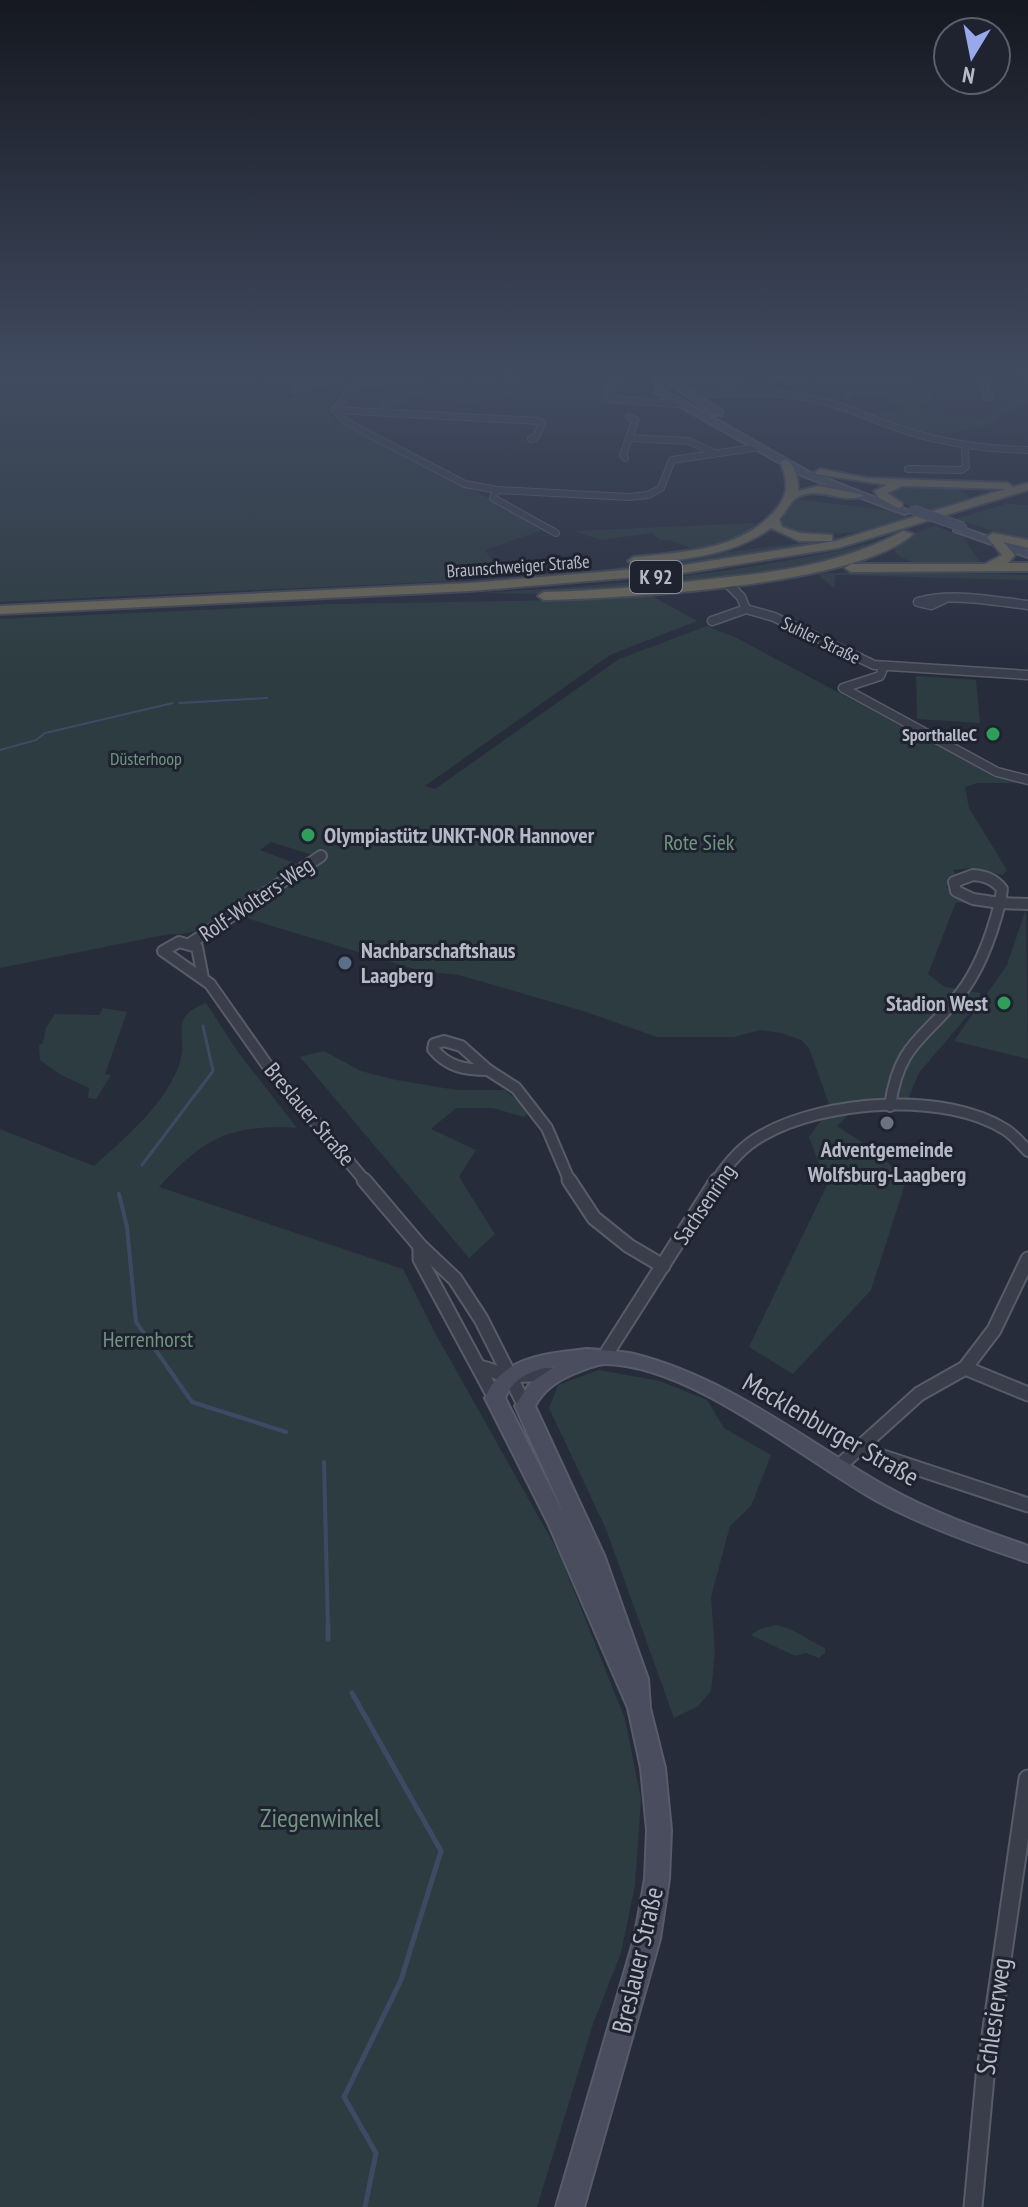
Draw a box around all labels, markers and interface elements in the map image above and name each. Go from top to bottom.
north arrow [932,16,1012,96]
text: N [960,61,977,91]
street label: Braunschweiger Straße [446,550,590,582]
road number: K 92 [630,561,682,593]
street label: Suhler Straße [778,611,864,669]
place label: SporthalleC [902,723,977,746]
marker: SporthalleC [984,725,1002,743]
park label: Düsterhoop [110,747,182,770]
place label: Olympiastütz UNKT-NOR Hannover [324,821,595,849]
marker: Olympiastütz UNKT-NOR Hannover [299,826,317,844]
park label: Rote Siek [664,828,735,856]
street label: Rolf-Wolters-Weg [193,850,319,948]
place label: Nachbarschaftshaus Laagberg [361,936,516,989]
marker: Nachbarschaftshaus Laagberg [336,954,354,972]
place label: Stadion West [886,989,989,1017]
marker: Stadion West [995,994,1013,1012]
street label: Breslauer Straße [259,1057,361,1171]
marker: Adventgemeinde Wolfsburg-Laagberg [878,1114,896,1132]
place label: Adventgemeinde Wolfsburg-Laagberg [807,1135,966,1188]
street label: Sachsenring [667,1158,741,1250]
park label: Herrenhorst [103,1325,193,1353]
street label: Mecklenburger Straße [737,1365,925,1493]
park label: Ziegenwinkel [260,1801,380,1834]
street label: Breslauer Straße [604,1884,670,2036]
street label: Schlesierweg [968,1955,1018,2077]

